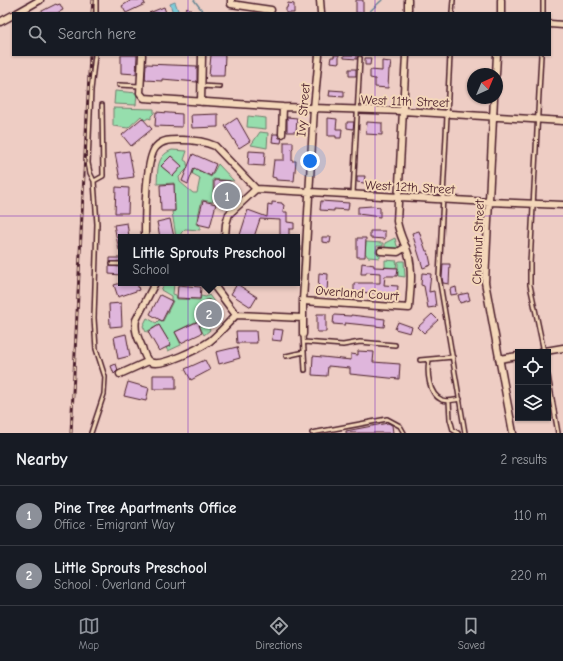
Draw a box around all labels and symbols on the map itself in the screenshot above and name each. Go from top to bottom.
north arrow [467,68,503,104]
street label: Ivy Street [293,82,313,137]
street label: West 11th Street [361,92,451,110]
your location [300,151,320,171]
street label: West 12th Street [365,177,457,197]
pin: 1 [214,181,240,211]
street label: Chestnut Street [469,198,487,285]
street label: Overland Court [315,283,400,303]
pin: 2 [196,299,222,329]

